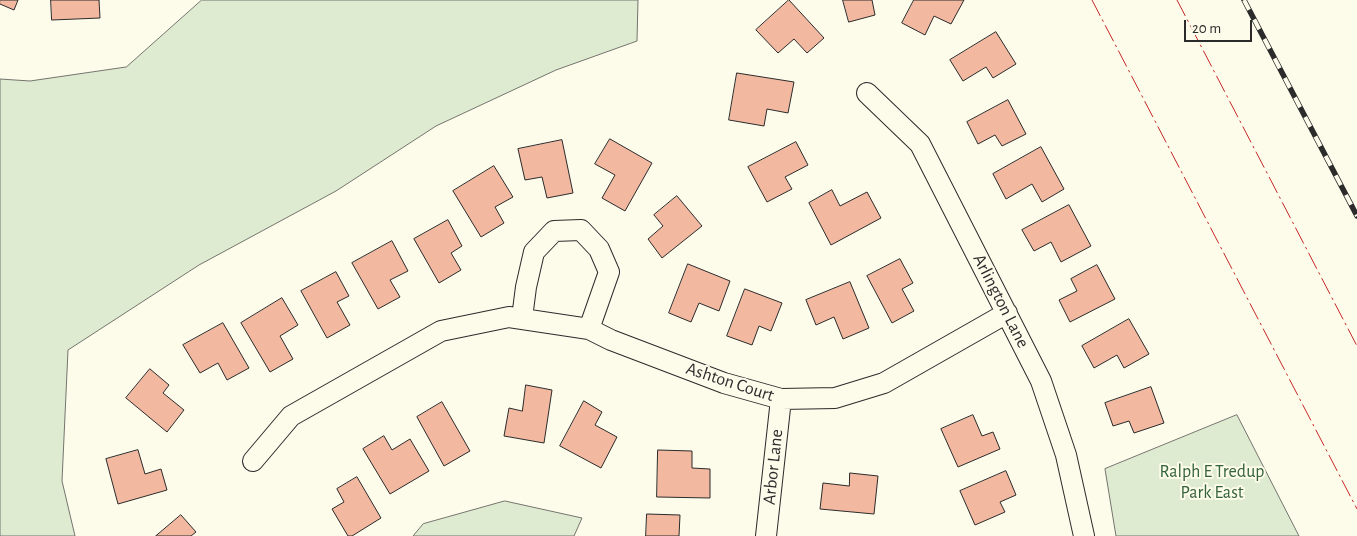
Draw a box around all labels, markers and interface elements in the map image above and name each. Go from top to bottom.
scale bar [1187,10,1254,42]
text: 20 m [1192,21,1221,36]
street label: Arlington Lane [968,250,1034,352]
street label: Ashton Court [683,358,777,406]
street label: Arbor Lane [758,428,788,506]
park label: Ralph E Tredup Park East [1160,461,1264,504]

